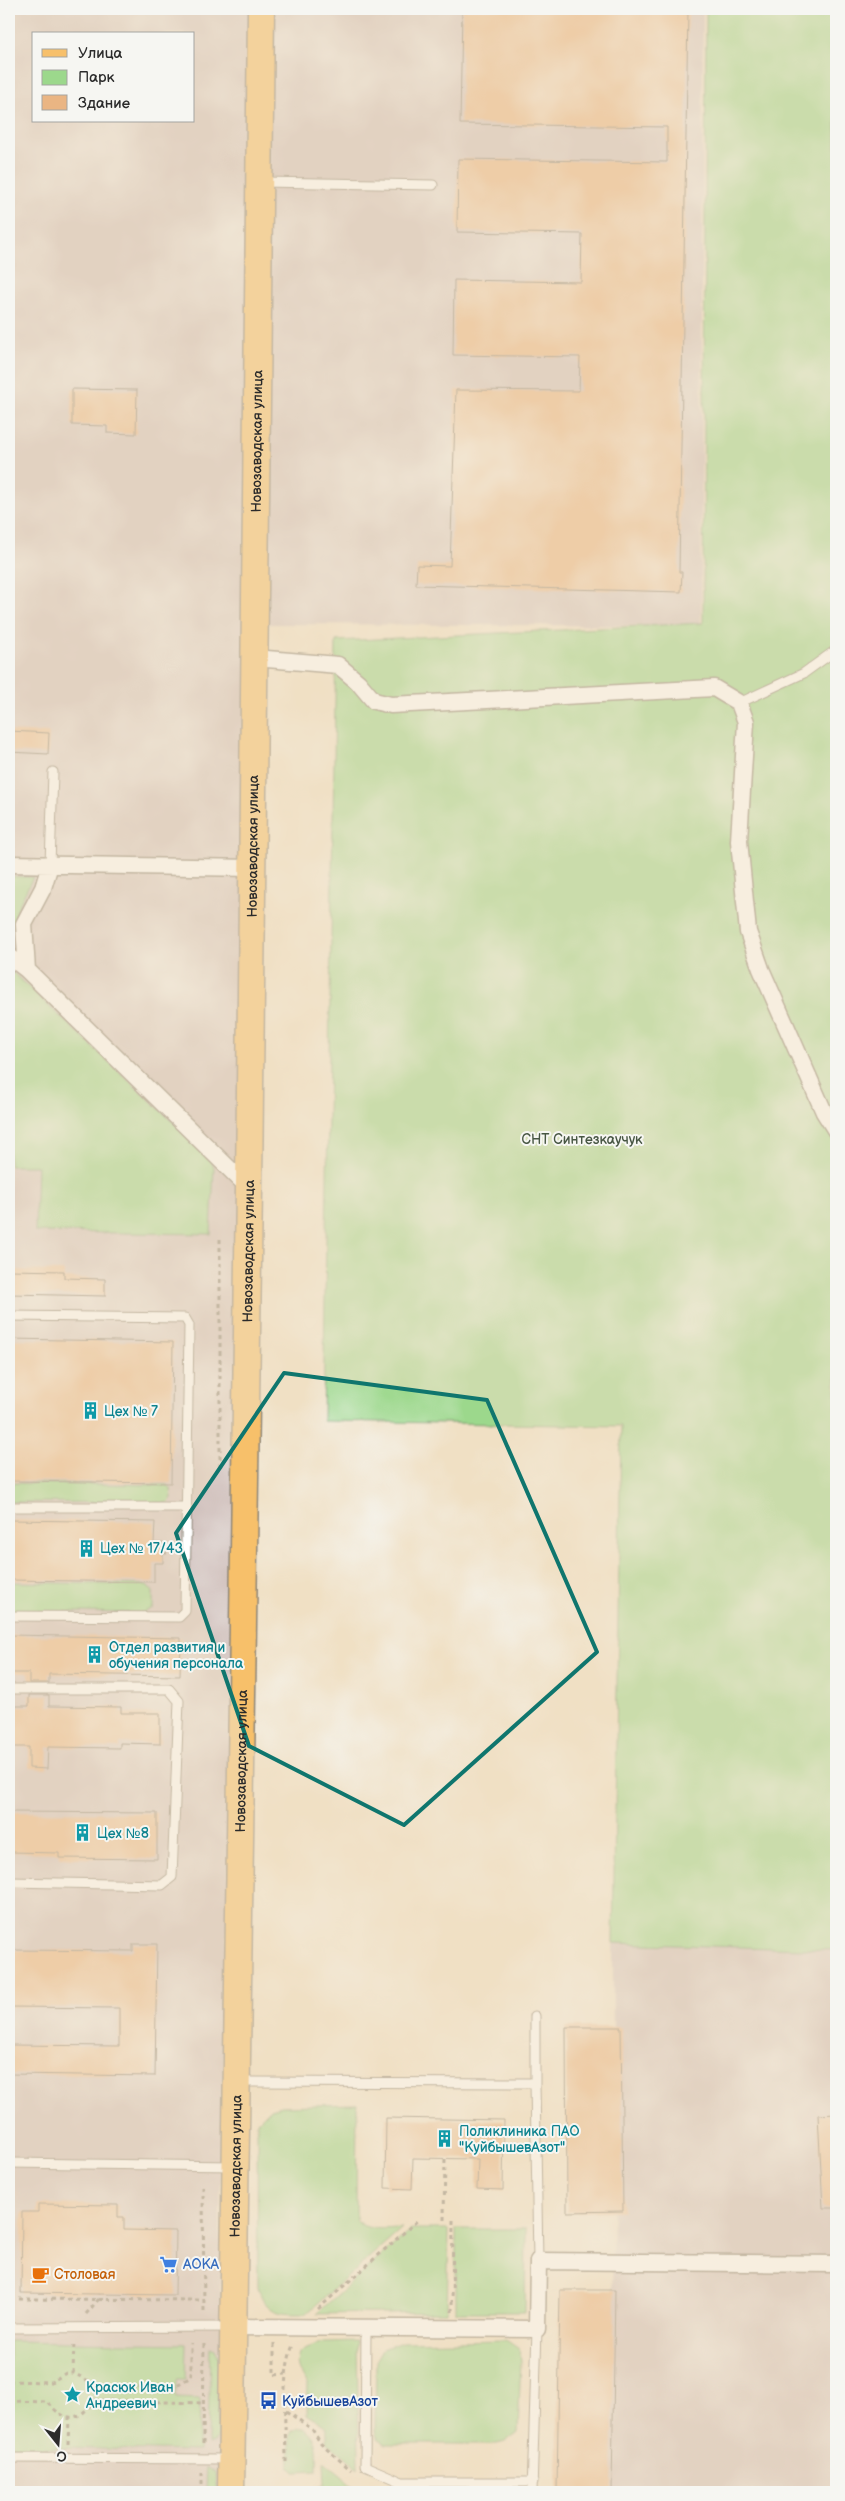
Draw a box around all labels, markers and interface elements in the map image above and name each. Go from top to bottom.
legend [32,32,195,122]
text: Улица [78,44,123,63]
text: Парк [78,68,115,87]
text: Здание [78,94,130,113]
street label: Новозаводская улица [247,369,266,513]
street label: Новозаводская улица [243,774,262,918]
park label: СНТ Синтезкаучук [521,1131,643,1148]
street label: Новозаводская улица [239,1179,258,1323]
building icon: Цех № 7 [80,1401,100,1421]
place label: Цех № 7 [104,1403,158,1420]
building icon: Цех № 17/43 [76,1538,96,1558]
place label: Цех № 17/43 [100,1540,183,1557]
place label: Отдел развития и обучения персонала [109,1639,244,1672]
building icon: Отдел развития и обучения персонала [85,1645,105,1665]
street label: Новозаводская улица [232,1689,251,1833]
building icon: Цех №8 [73,1823,93,1843]
place label: Цех №8 [97,1825,149,1842]
street label: Новозаводская улица [226,2094,245,2237]
place label: Поликлиника ПАО "КуйбышевАзот" [459,2123,580,2156]
building icon: Поликлиника ПАО "КуйбышевАзот" [435,2129,455,2149]
supermarket icon: АОКА [159,2254,179,2274]
place label: АОКА [182,2256,220,2273]
cafe icon: Столовая [30,2264,50,2284]
place label: Столовая [54,2266,116,2283]
place label: Красюк Иван Андреевич [85,2379,174,2412]
place icon: Красюк Иван Андреевич [62,2385,82,2405]
bus stop icon: КуйбышевАзот [258,2391,278,2411]
place label: КуйбышевАзот [282,2393,378,2410]
north arrow [32,2418,82,2468]
text: С [54,2446,69,2466]

